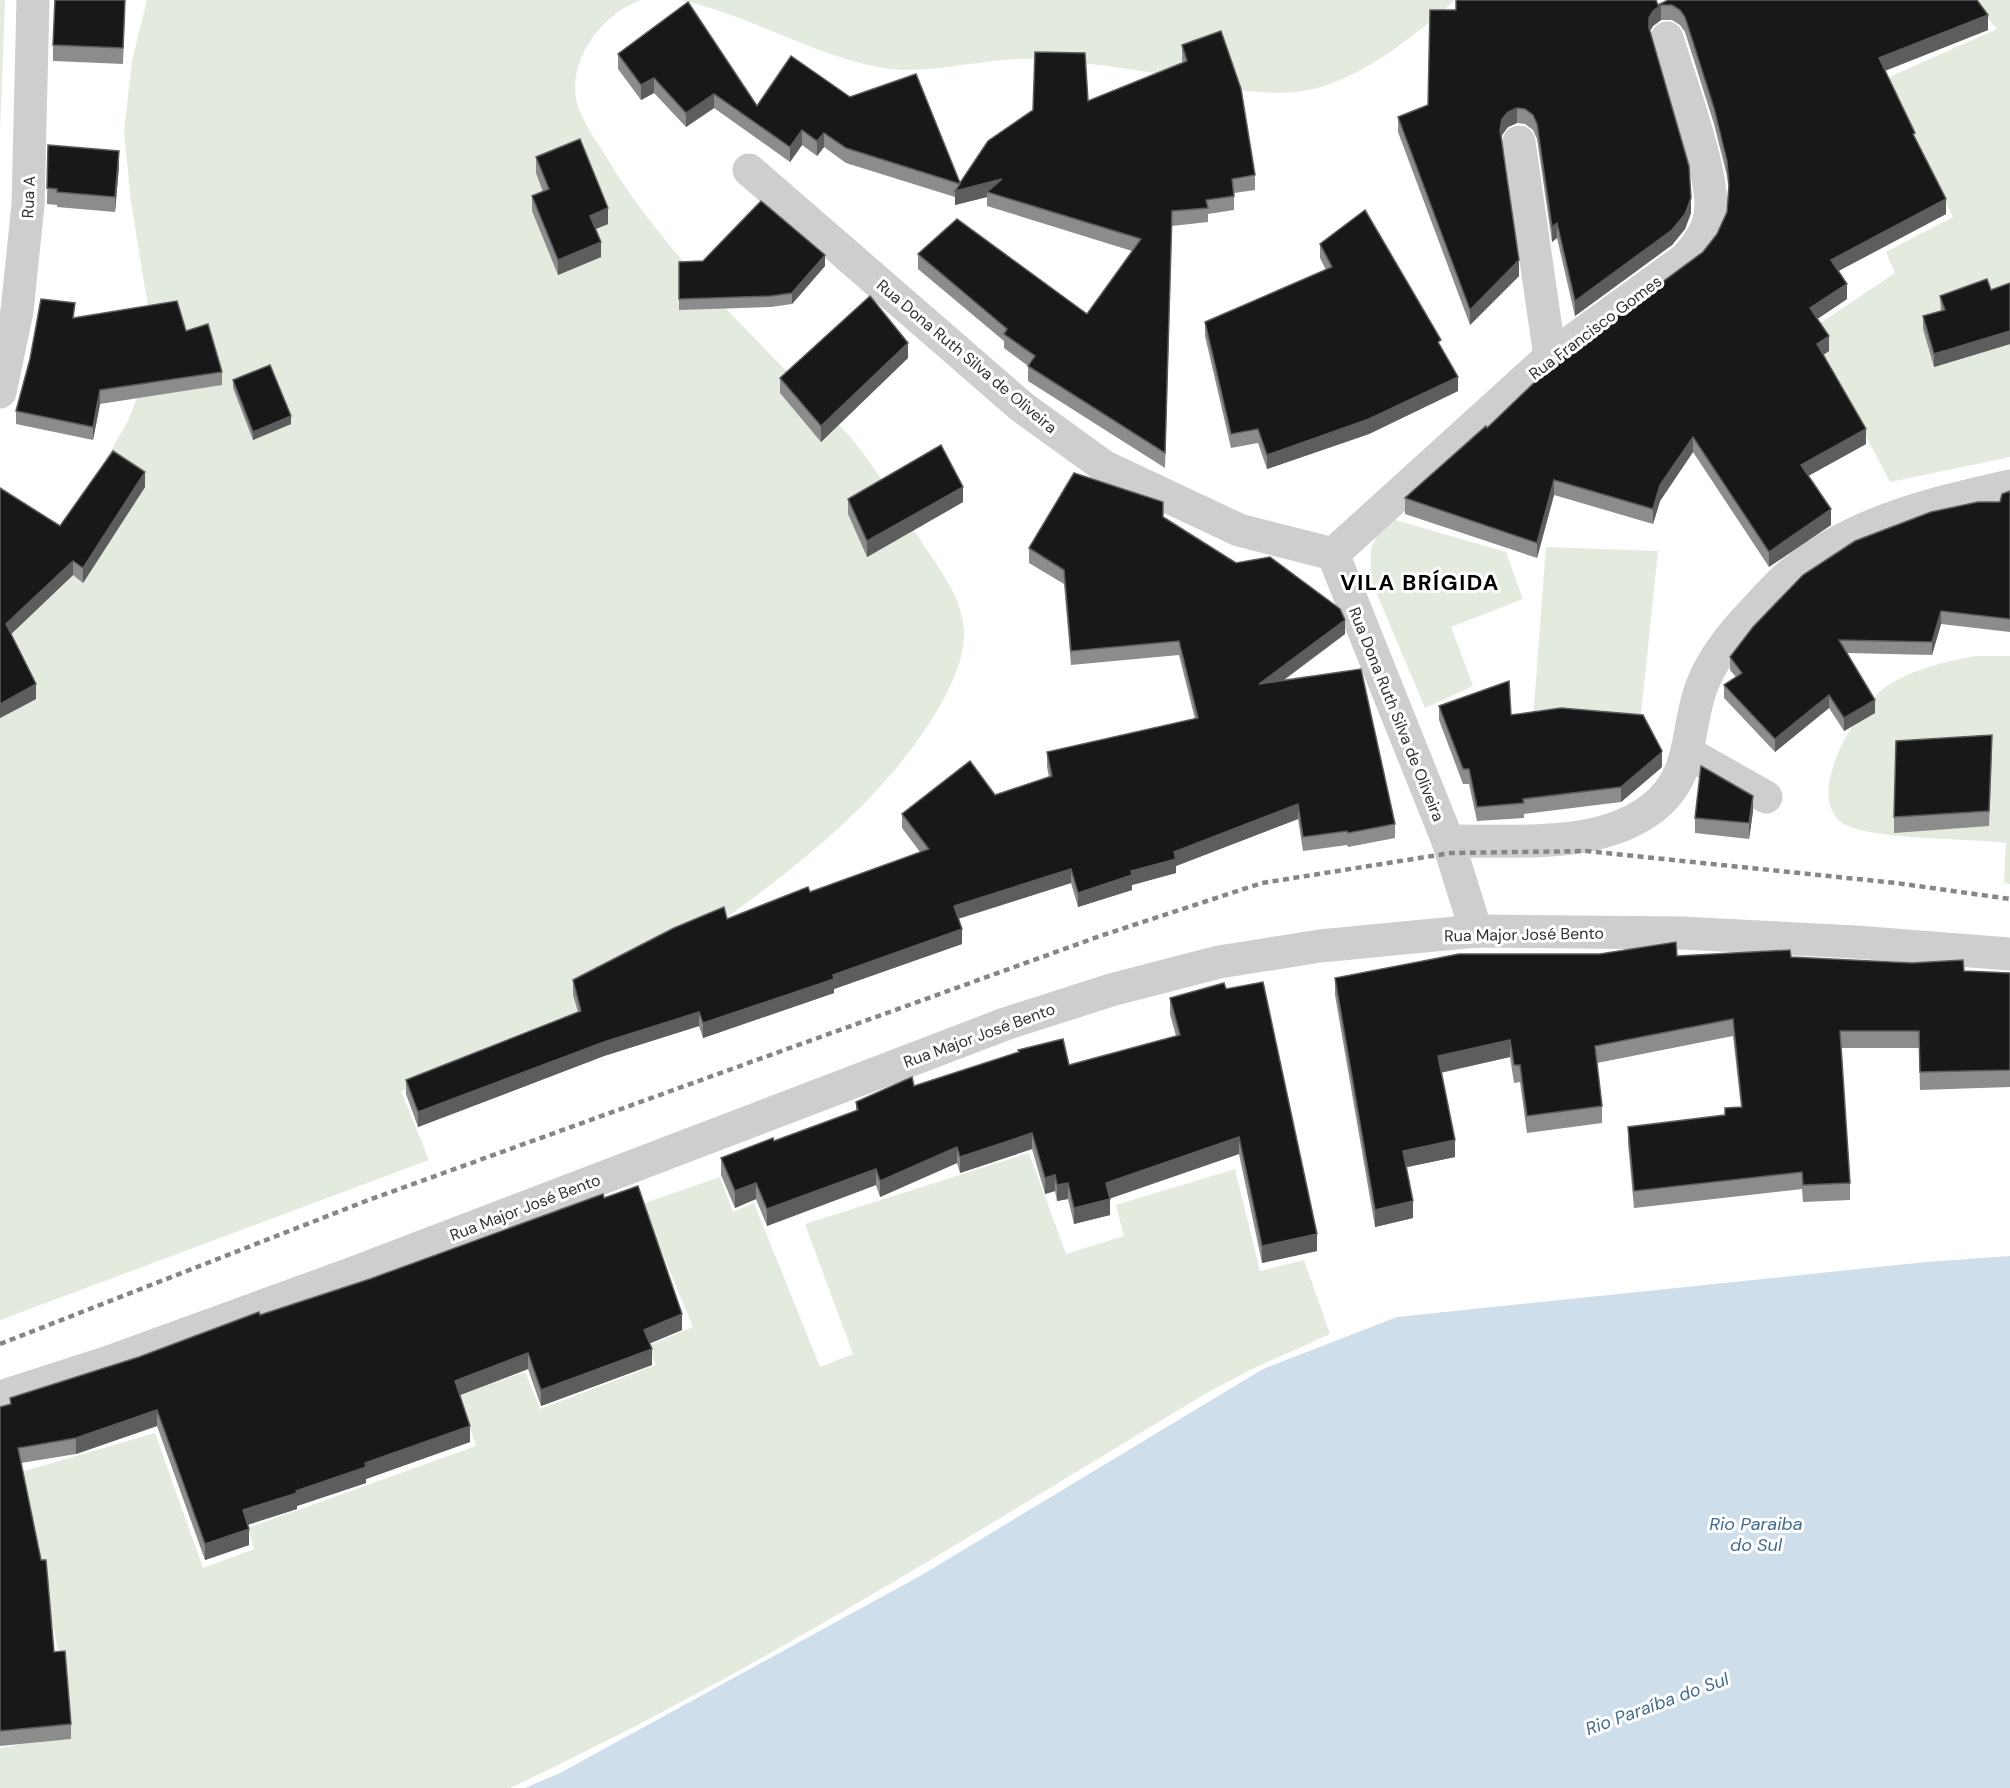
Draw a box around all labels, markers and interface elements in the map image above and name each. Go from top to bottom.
street label: Rua A [17,175,40,219]
street label: Rua Francisco Gomes [1525,271,1666,384]
street label: Rua Dona Ruth Silva de Oliveira [872,275,1061,438]
district label: VILA BRÍGIDA [1340,568,1500,597]
street label: Rua Dona Ruth Silva de Oliveira [1344,604,1449,824]
street label: Rua Major José Bento [1444,923,1604,946]
street label: Rua Major José Bento [901,998,1058,1073]
street label: Rua Major José Bento [447,1169,603,1246]
water label: Rio Paraiba do Sul [1709,1512,1803,1557]
water label: Rio Paraíba do Sul [1582,1667,1733,1741]

